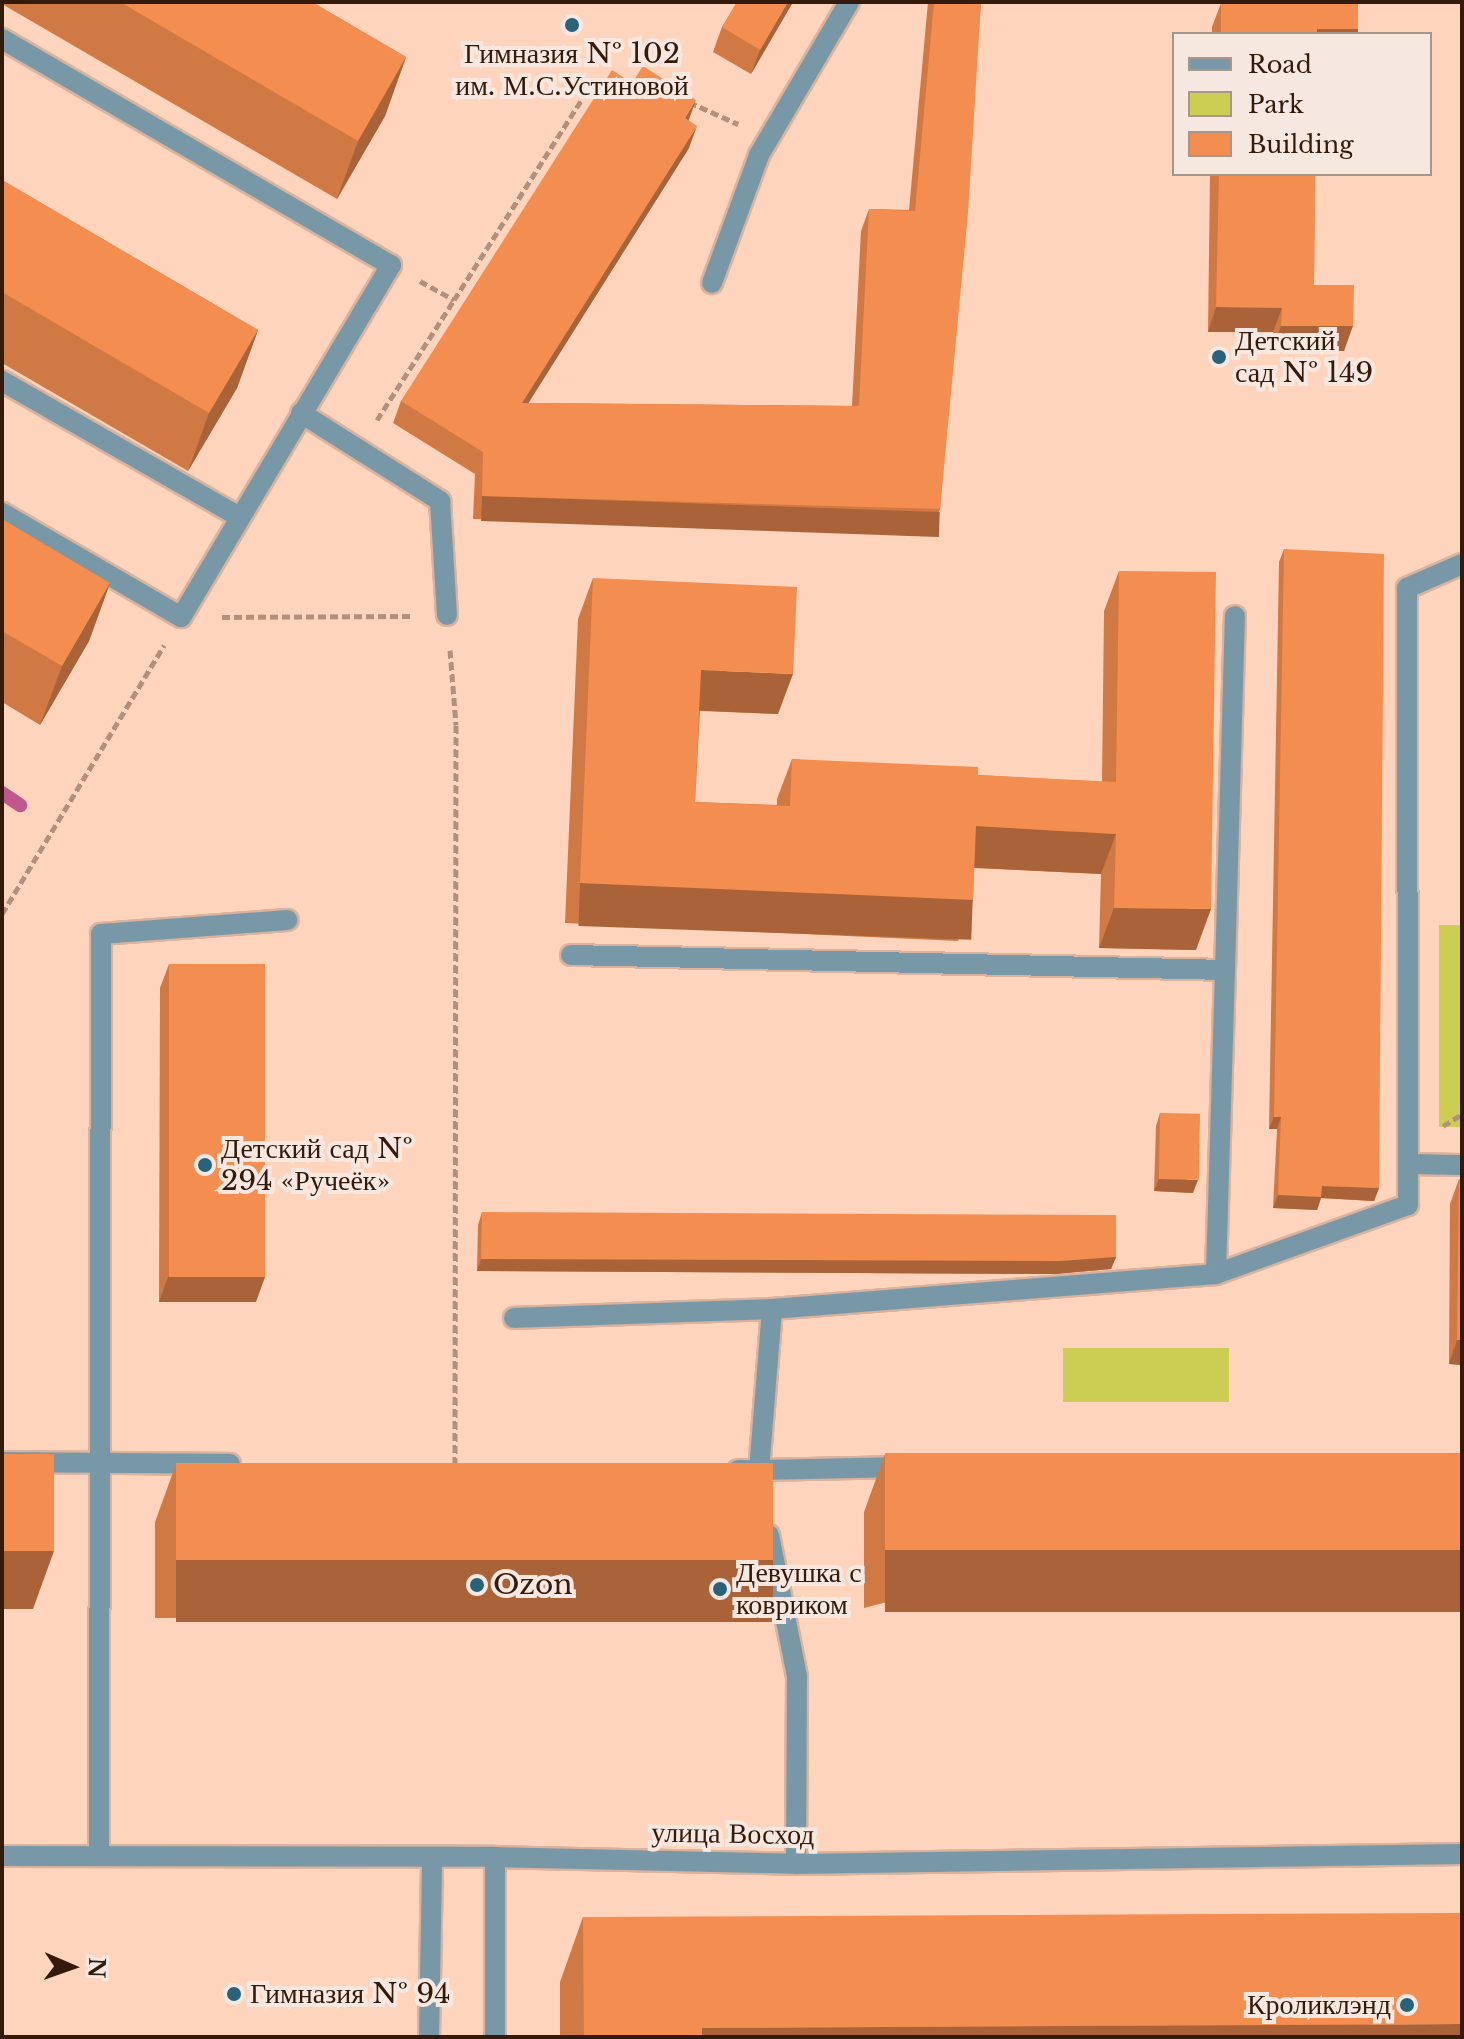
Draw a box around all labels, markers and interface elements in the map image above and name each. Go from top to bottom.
marker: Гимназия № 102 им. М.С.Устиновой [563,16,581,34]
legend [1172,32,1432,176]
place label: Гимназия № 102 им. М.С.Устиновой [455,37,689,103]
text: Road [1248,50,1312,79]
text: Park [1248,90,1304,119]
text: Building [1248,130,1354,159]
place label: Детский сад № 149 [1235,324,1373,390]
marker: Детский сад № 149 [1210,348,1228,366]
place label: Детский сад № 294 «Ручеёк» [221,1132,413,1198]
marker: Детский сад № 294 «Ручеёк» [196,1156,214,1174]
place label: Девушка с ковриком [736,1556,862,1622]
place label: Ozon [493,1568,572,1602]
marker: Ozon [468,1576,486,1594]
marker: Девушка с ковриком [711,1580,729,1598]
street label: улица Восход [651,1816,815,1852]
north arrow [32,1927,112,2007]
text: N [83,1957,110,1979]
place label: Гимназия № 94 [250,1977,451,2011]
marker: Гимназия № 94 [225,1985,243,2003]
place label: Кроликлэнд [1247,1988,1391,2022]
marker: Кроликлэнд [1398,1996,1416,2014]

